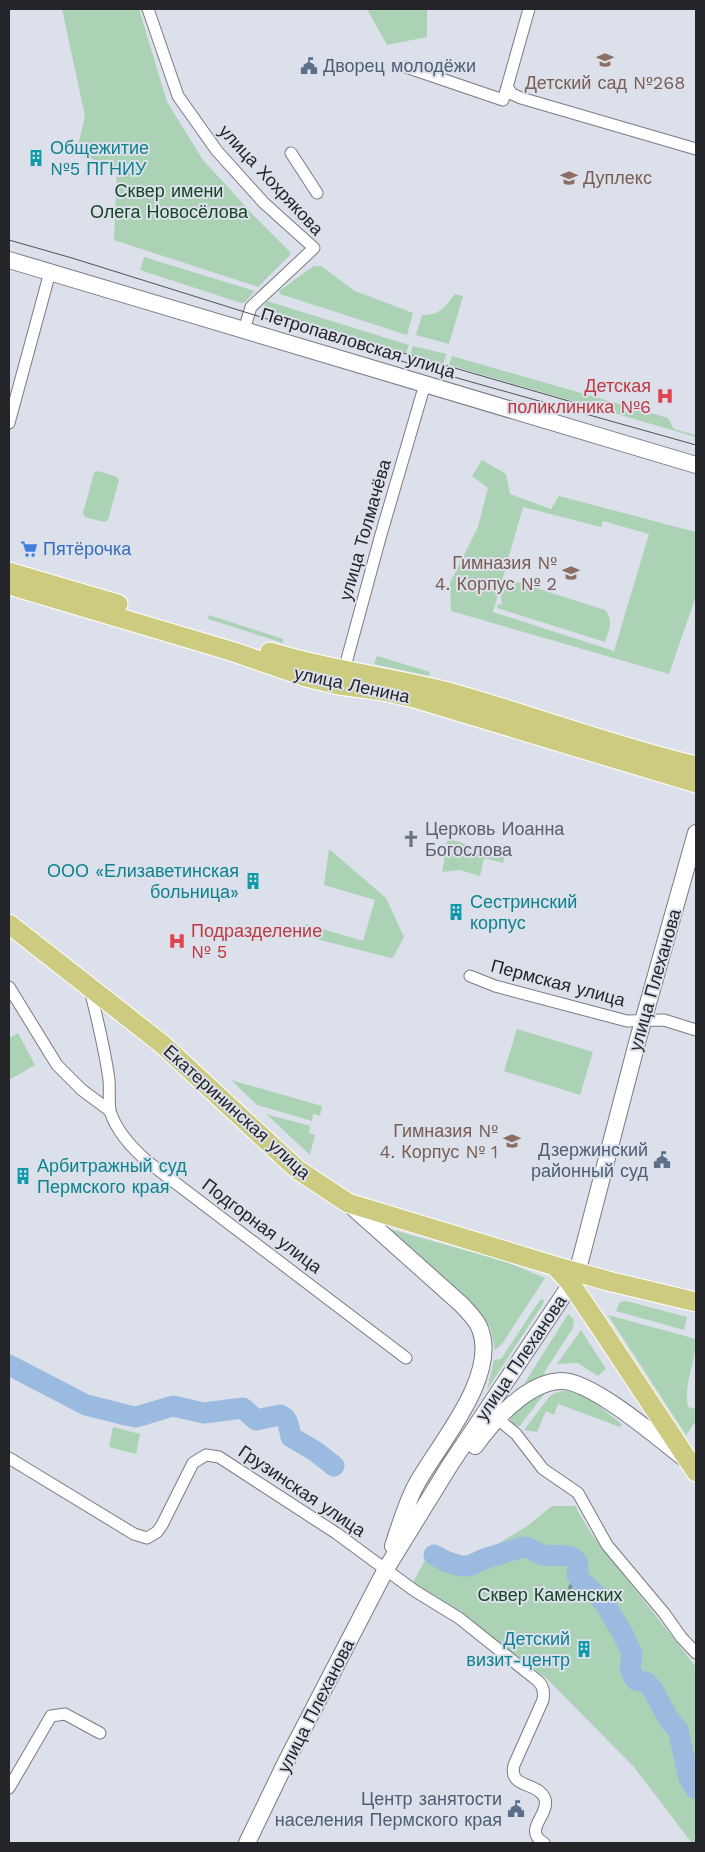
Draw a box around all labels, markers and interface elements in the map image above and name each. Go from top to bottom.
school or university icon: Детский сад №268 [595,50,615,70]
place label: Дворец молодёжи [323,55,476,76]
public building icon: Дворец молодёжи [299,56,319,76]
place label: Детский сад №268 [525,72,685,93]
street label: улица Хохрякова [215,120,329,240]
place label: Общежитие №5 ПГНИУ [50,137,149,179]
building icon: Общежитие №5 ПГНИУ [26,148,46,168]
place label: Дуплекс [583,167,652,188]
school or university icon: Дуплекс [559,168,579,188]
park label: Сквер имени Олега Новосёлова [90,180,249,222]
street label: Петропавловская улица [258,303,459,382]
place label: Детская поликлиника №6 [507,375,651,417]
hospital icon: Детская поликлиника №6 [655,386,675,406]
street label: улица Толмачёва [334,456,395,603]
place label: Пятёрочка [43,538,132,559]
supermarket icon: Пятёрочка [19,539,39,559]
place label: Гимназия № 4. Корпус № 2 [435,552,557,594]
school or university icon: Гимназия № 4. Корпус № 2 [561,563,581,583]
street label: улица Ленина [293,662,413,707]
place label: Церковь Иоанна Богослова [425,818,565,860]
church icon: Церковь Иоанна Богослова [401,829,421,849]
place label: ООО «Елизаветинская больница» [47,860,239,902]
building icon: ООО «Елизаветинская больница» [243,871,263,891]
place label: Сестринский корпус [470,891,577,933]
building icon: Сестринский корпус [446,902,466,922]
street label: улица Плеханова [624,905,685,1053]
place label: Подразделение № 5 [191,920,322,962]
hospital icon: Подразделение № 5 [167,931,187,951]
street label: Пермская улица [489,955,628,1011]
street label: Екатерининская улица [159,1040,316,1184]
place label: Гимназия № 4. Корпус № 1 [380,1120,498,1162]
school or university icon: Гимназия № 4. Корпус № 1 [502,1131,522,1151]
place label: Дзержинский районный суд [531,1139,648,1181]
public building icon: Дзержинский районный суд [652,1150,672,1170]
place label: Арбитражный суд Пермского края [37,1155,187,1197]
building icon: Арбитражный суд Пермского края [13,1166,33,1186]
street label: Подгорная улица [198,1174,327,1278]
street label: улица Плеханова [471,1290,571,1424]
street label: Грузинская улица [235,1440,370,1541]
park label: Сквер Каменских [477,1584,623,1605]
place label: Детский визит-центр [466,1628,570,1670]
street label: улица Плеханова [273,1635,359,1776]
building icon: Детский визит-центр [574,1639,594,1659]
place label: Центр занятости населения Пермского края [275,1788,502,1830]
public building icon: Центр занятости населения Пермского края [506,1799,526,1819]

